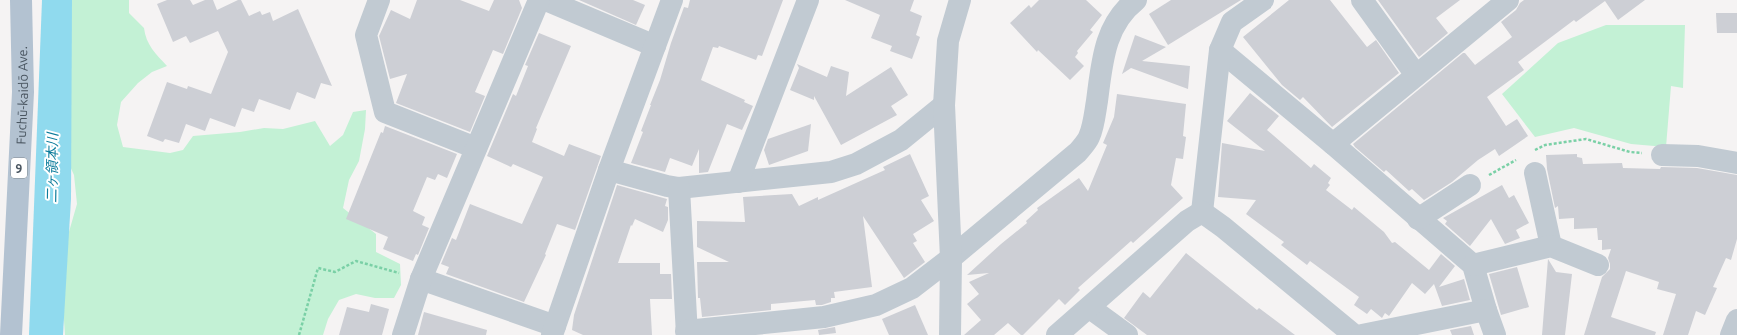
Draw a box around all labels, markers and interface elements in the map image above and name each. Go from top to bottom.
street label: Fuchū-kaidō Ave. [13,46,30,145]
water label: 二ヶ領本川 [43,131,61,203]
road number: 9 [11,158,27,178]

